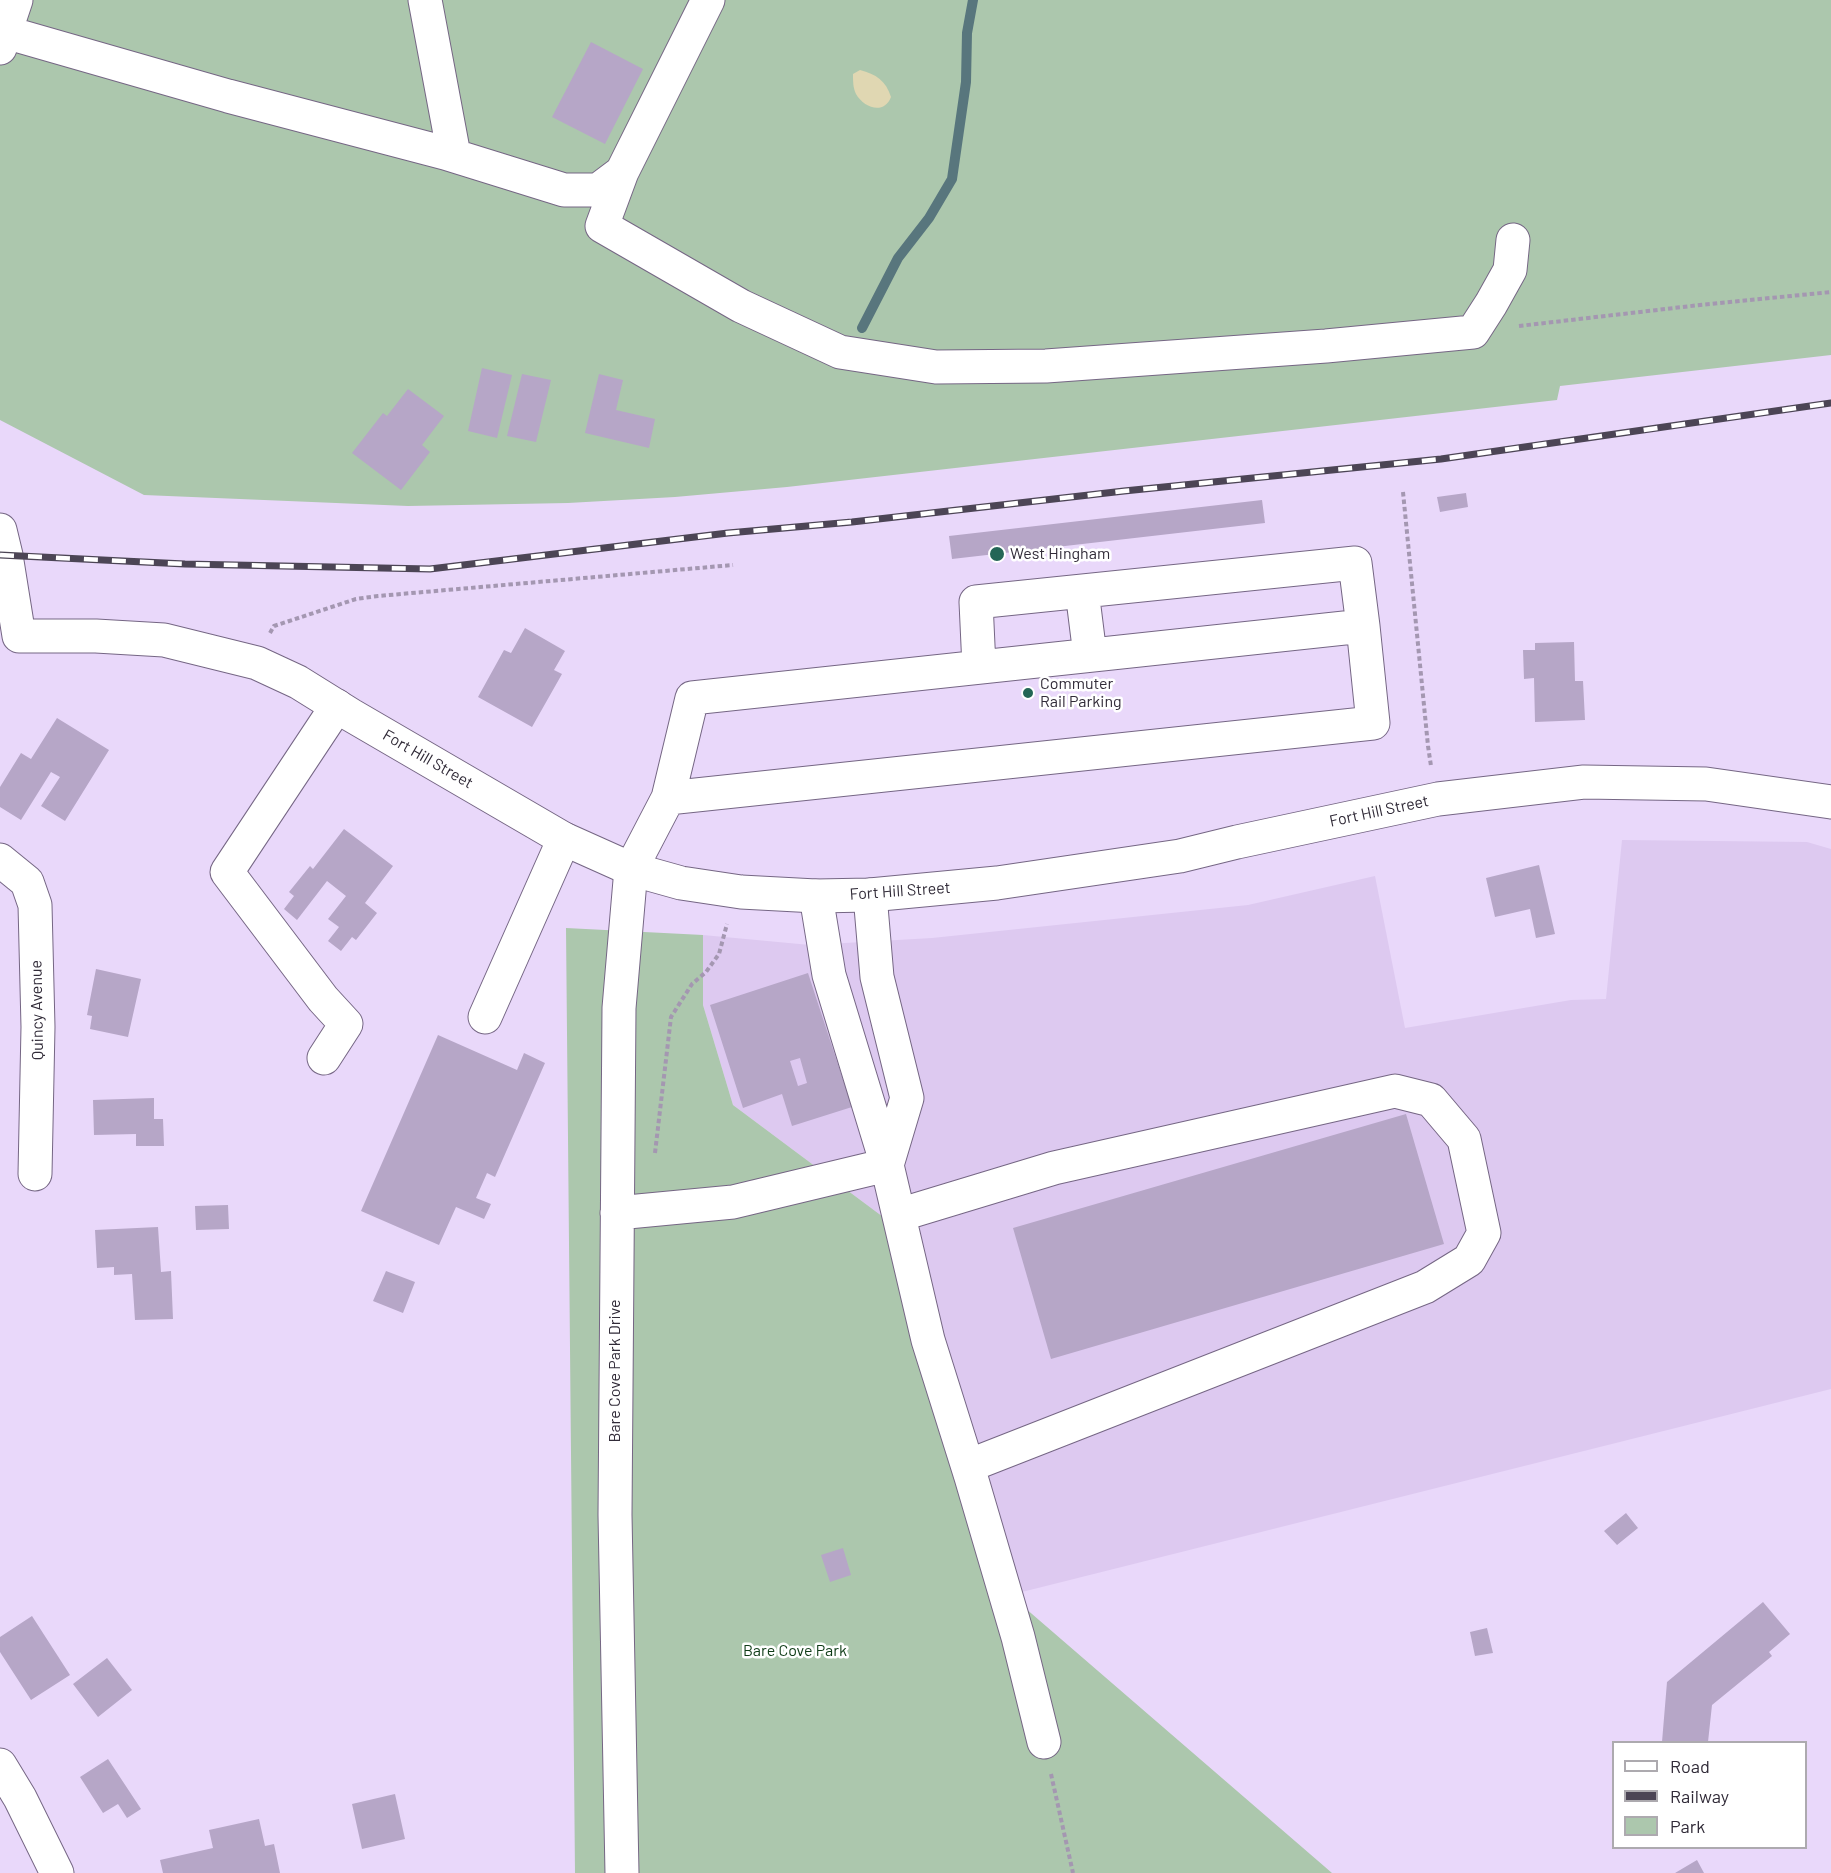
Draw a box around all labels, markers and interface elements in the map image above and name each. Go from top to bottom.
place label: West Hingham [1010,544,1110,564]
marker: West Hingham [988,545,1006,563]
place label: Commuter Rail Parking [1040,674,1122,712]
marker: Commuter Rail Parking [1021,686,1035,700]
street label: Fort Hill Street [379,725,477,793]
street label: Fort Hill Street [1328,791,1430,831]
street label: Fort Hill Street [849,878,951,904]
street label: Quincy Avenue [27,960,47,1060]
street label: Bare Cove Park Drive [605,1299,625,1443]
park label: Bare Cove Park [743,1641,847,1661]
legend [1612,1741,1807,1849]
text: Road [1670,1755,1710,1777]
text: Railway [1670,1785,1729,1807]
text: Park [1670,1815,1705,1837]

